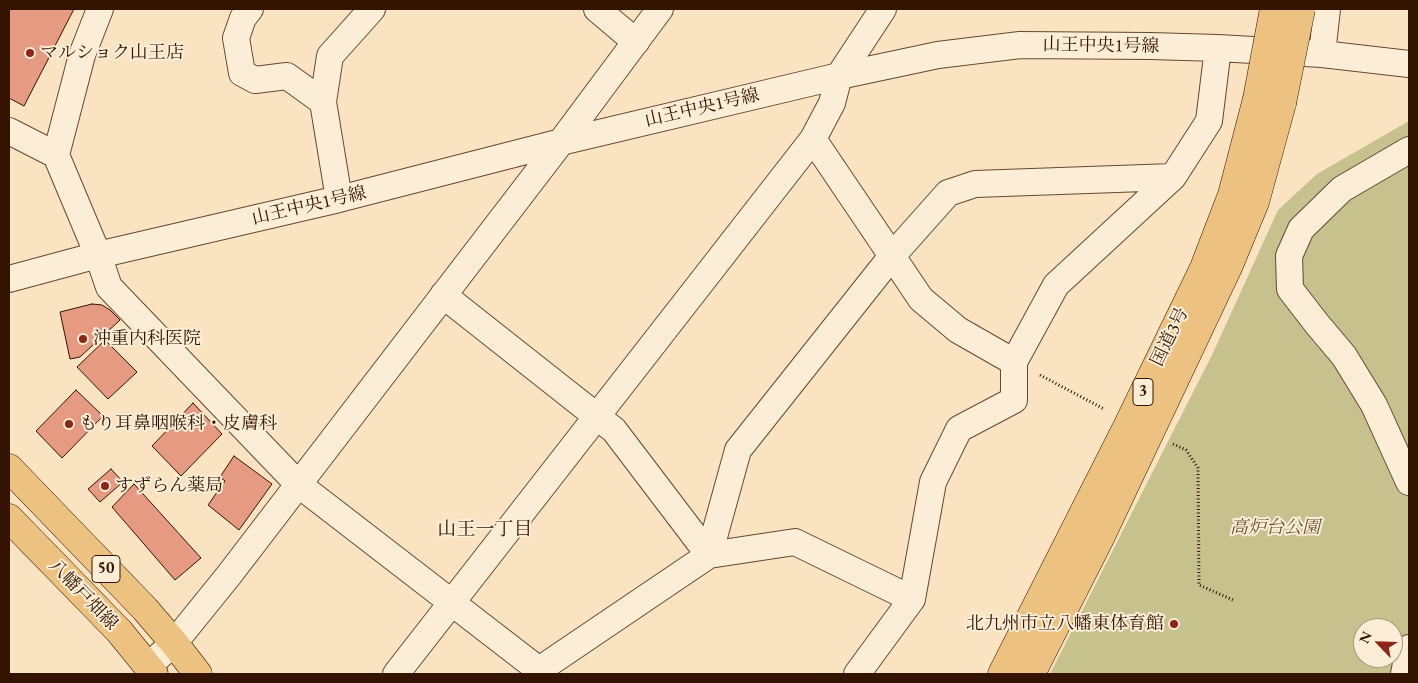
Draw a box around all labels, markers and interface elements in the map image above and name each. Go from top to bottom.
street label: 山王中央1号線 [1043,34,1159,58]
place label: マルショク山王店 [40,42,184,64]
marker: マルショク山王店 [24,47,36,59]
street label: 山王中央1号線 [643,84,761,132]
street label: 山王中央1号線 [250,182,368,230]
street label: 国道3号 [1147,304,1193,370]
place label: 沖重内科医院 [93,328,201,350]
marker: 沖重内科医院 [77,333,89,345]
road number: 3 [1133,378,1153,406]
place label: もり耳鼻咽喉科・皮膚科 [79,413,277,435]
marker: もり耳鼻咽喉科・皮膚科 [63,418,75,430]
place label: すずらん薬局 [115,475,223,497]
marker: すずらん薬局 [99,480,111,492]
park label: 高炉台公園 [1230,517,1320,539]
district label: 山王一丁目 [438,519,532,541]
street label: 八幡戸畑線 [44,555,122,635]
road number: 50 [92,556,120,582]
place label: 北九州市立八幡東体育館 [966,613,1164,635]
marker: 北九州市立八幡東体育館 [1168,618,1180,630]
north arrow [1353,618,1403,668]
text: N [1355,628,1376,646]

